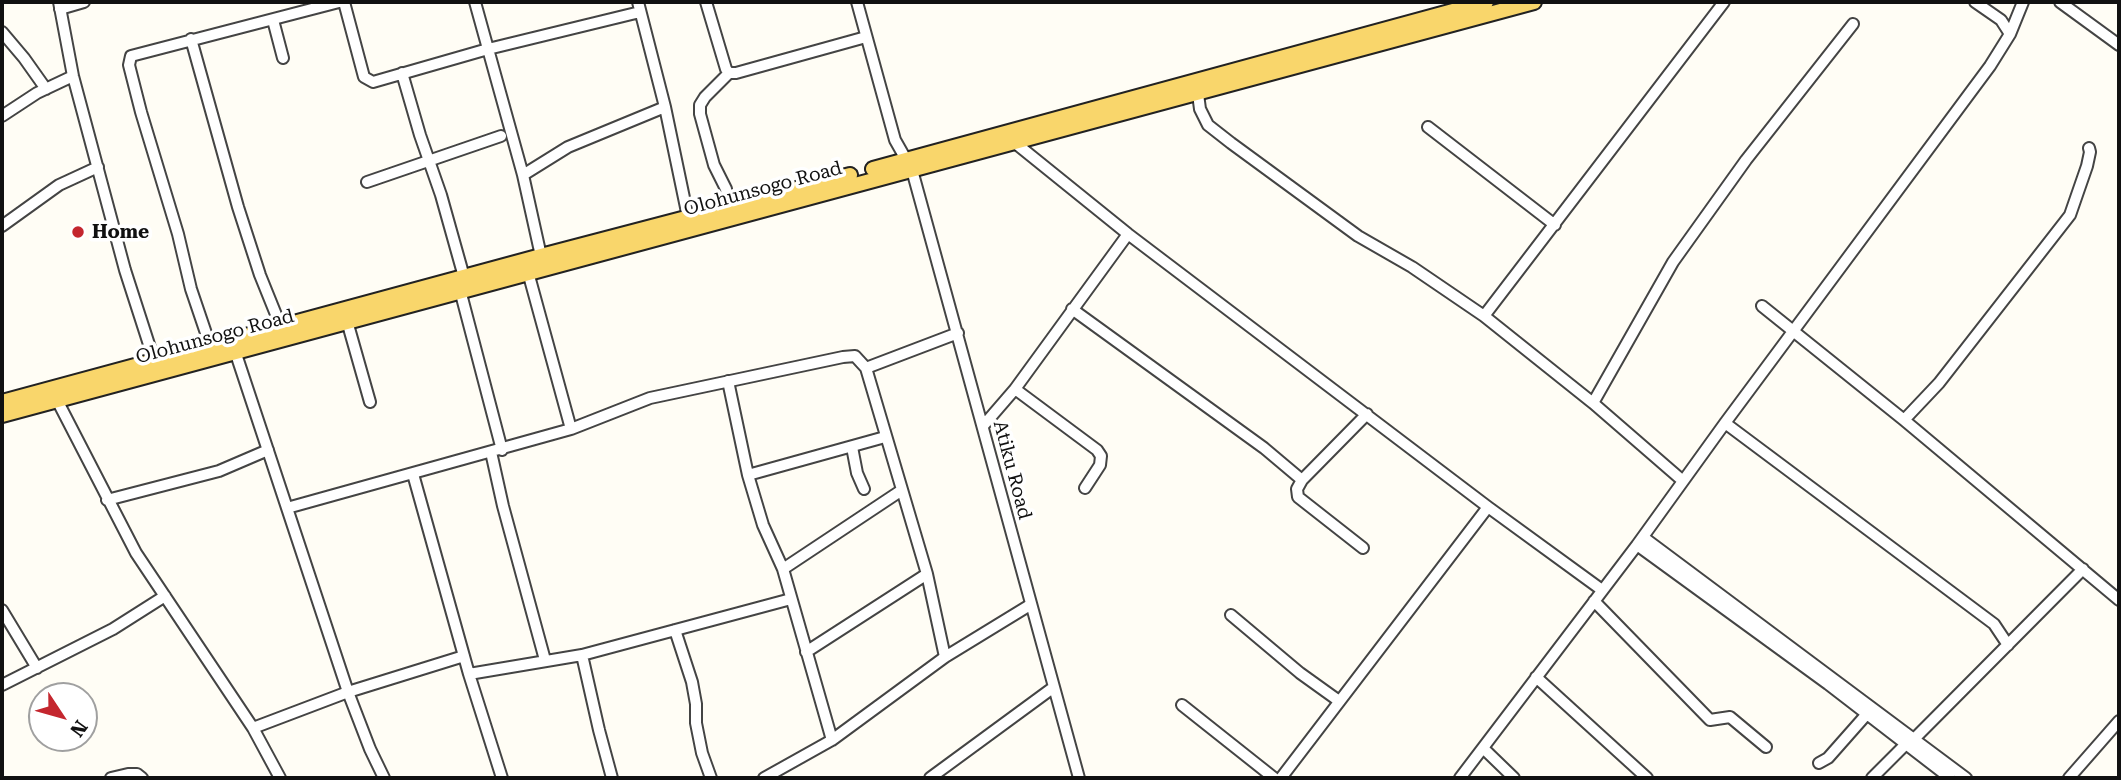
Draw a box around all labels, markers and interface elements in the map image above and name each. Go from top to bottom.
street label: Olohunsogo Road [681,157,845,221]
place label: Home [92,221,149,243]
marker: Home [70,224,86,240]
street label: Olohunsogo Road [133,305,297,369]
street label: Atiku Road [988,418,1036,522]
north arrow [28,682,98,752]
text: N [65,716,92,741]

